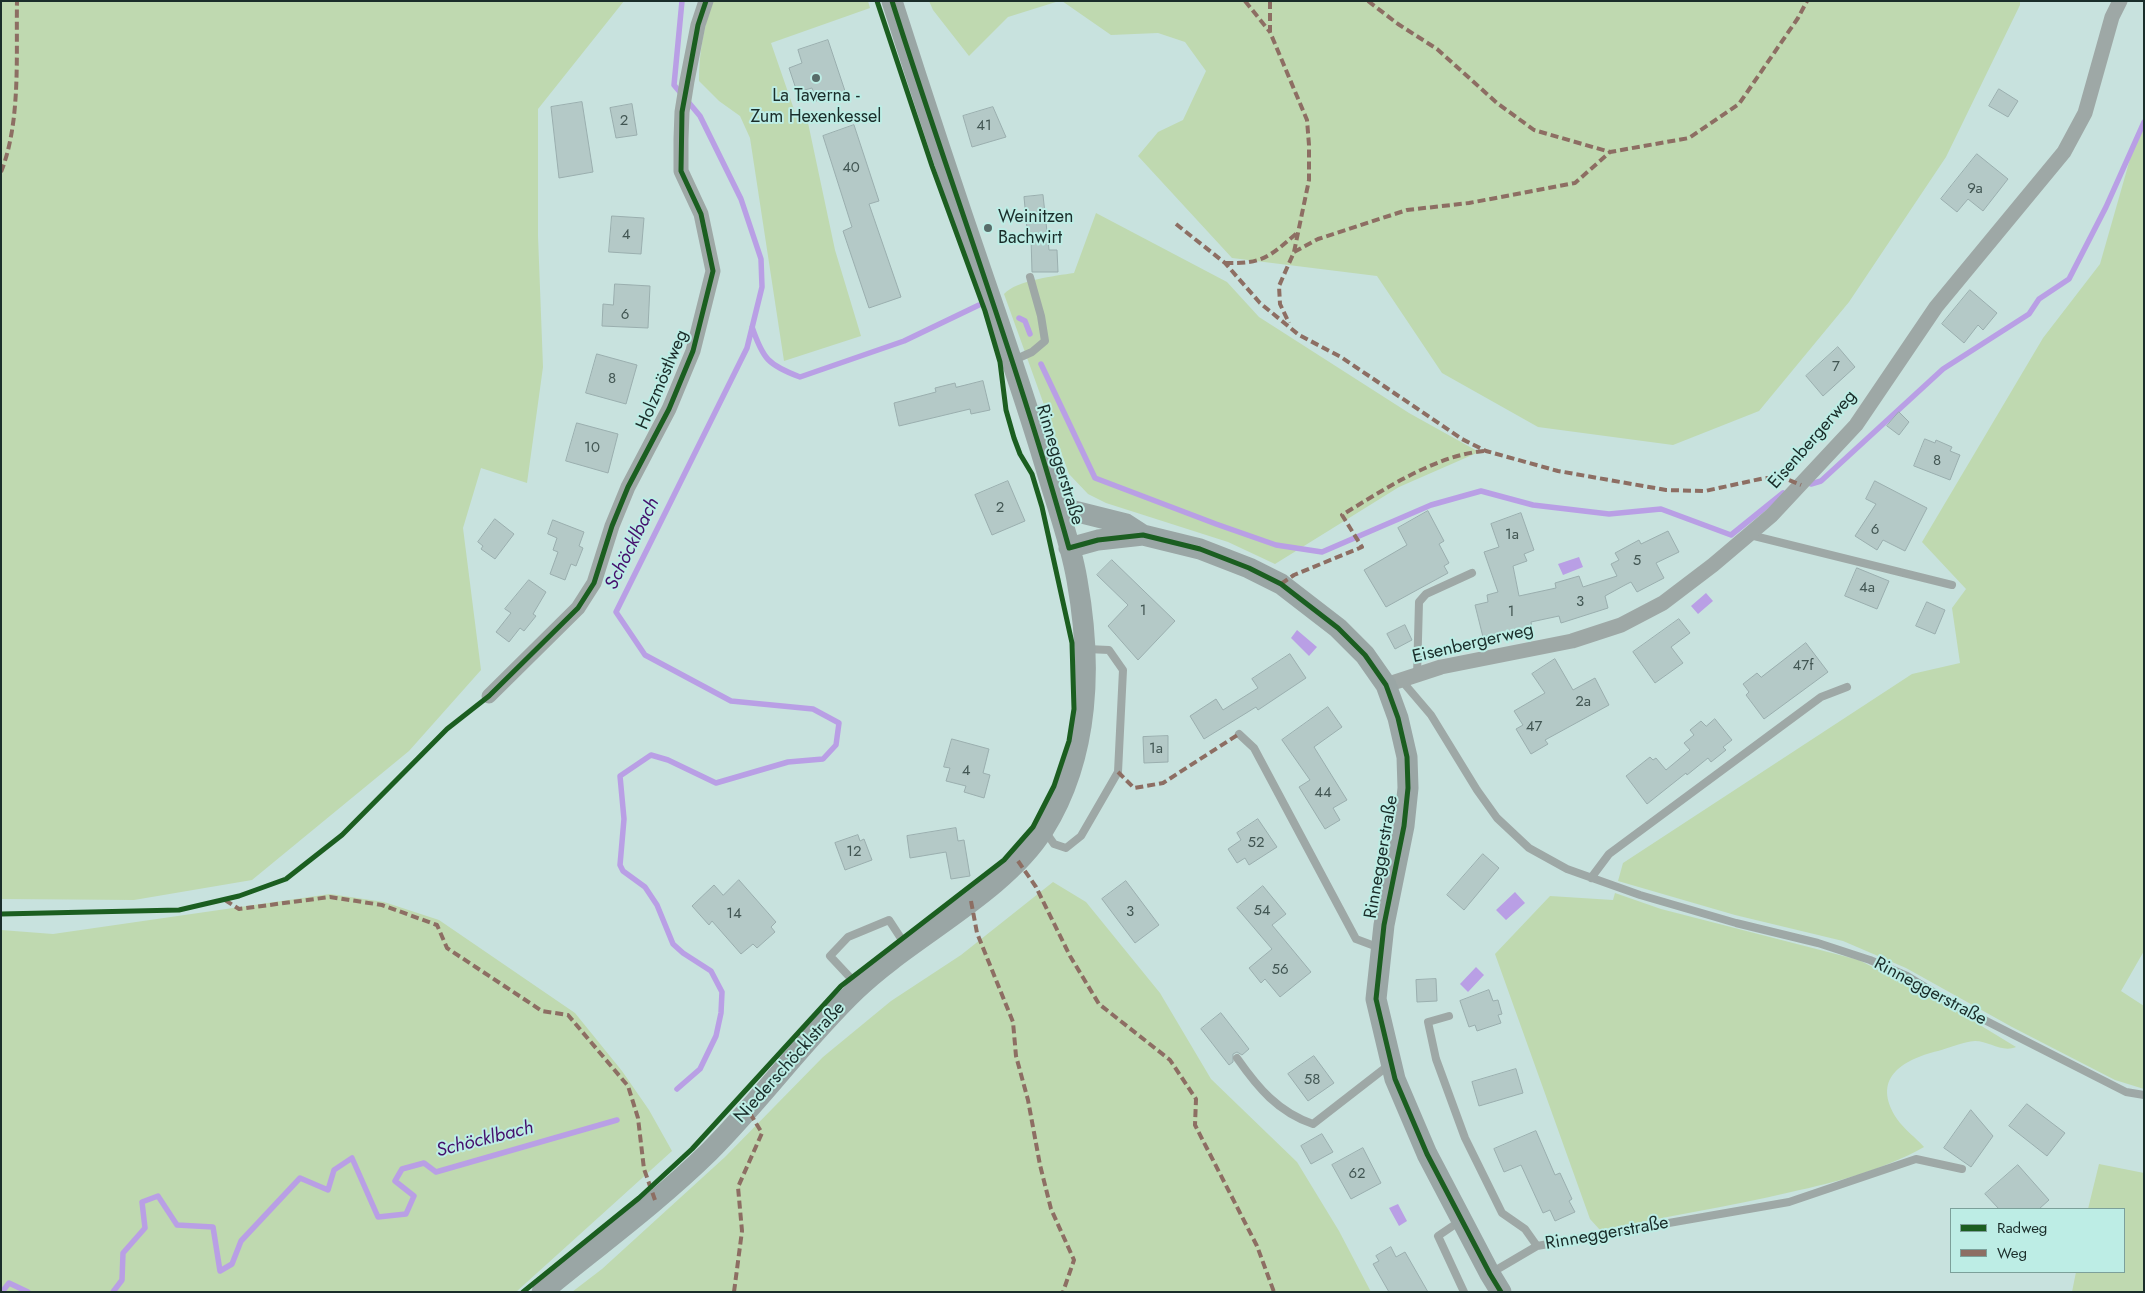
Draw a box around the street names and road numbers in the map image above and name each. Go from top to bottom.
street label: Holzmöstlweg [632,327,694,433]
street label: Eisenbergerweg [1764,386,1862,494]
street label: Rinneggerstraße [1030,402,1088,528]
street label: Eisenbergerweg [1410,620,1536,668]
street label: Rinneggerstraße [1361,794,1403,920]
street label: Rinneggerstraße [1870,953,1990,1031]
street label: Niederschöcklstraße [730,998,850,1128]
street label: Rinneggerstraße [1544,1213,1670,1255]

